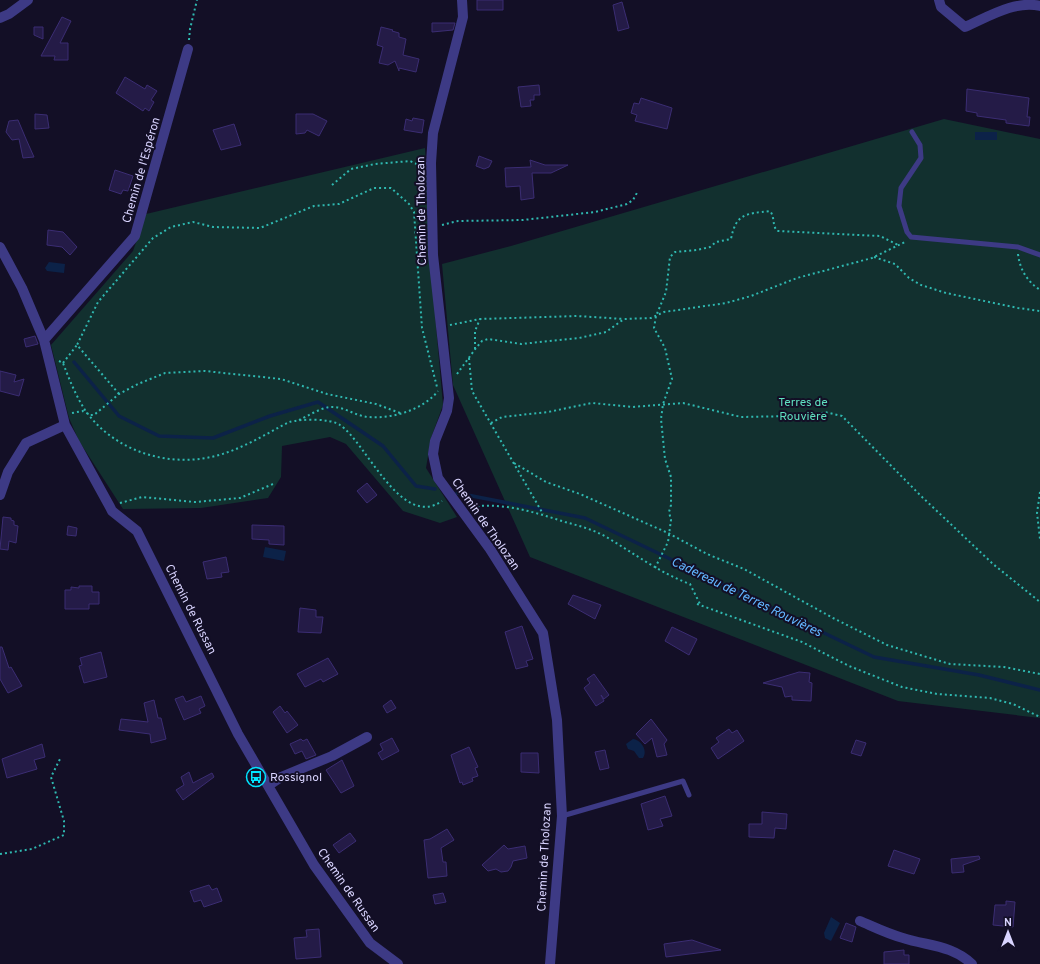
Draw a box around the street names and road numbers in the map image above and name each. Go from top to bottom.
street label: Chemin de l'Espéron [119,115,165,225]
street label: Chemin de Tholozan [413,156,431,266]
street label: Chemin de Tholozan [447,475,523,574]
street label: Chemin de Russan [161,562,220,657]
street label: Chemin de Tholozan [534,802,556,912]
street label: Chemin de Russan [313,845,383,936]

